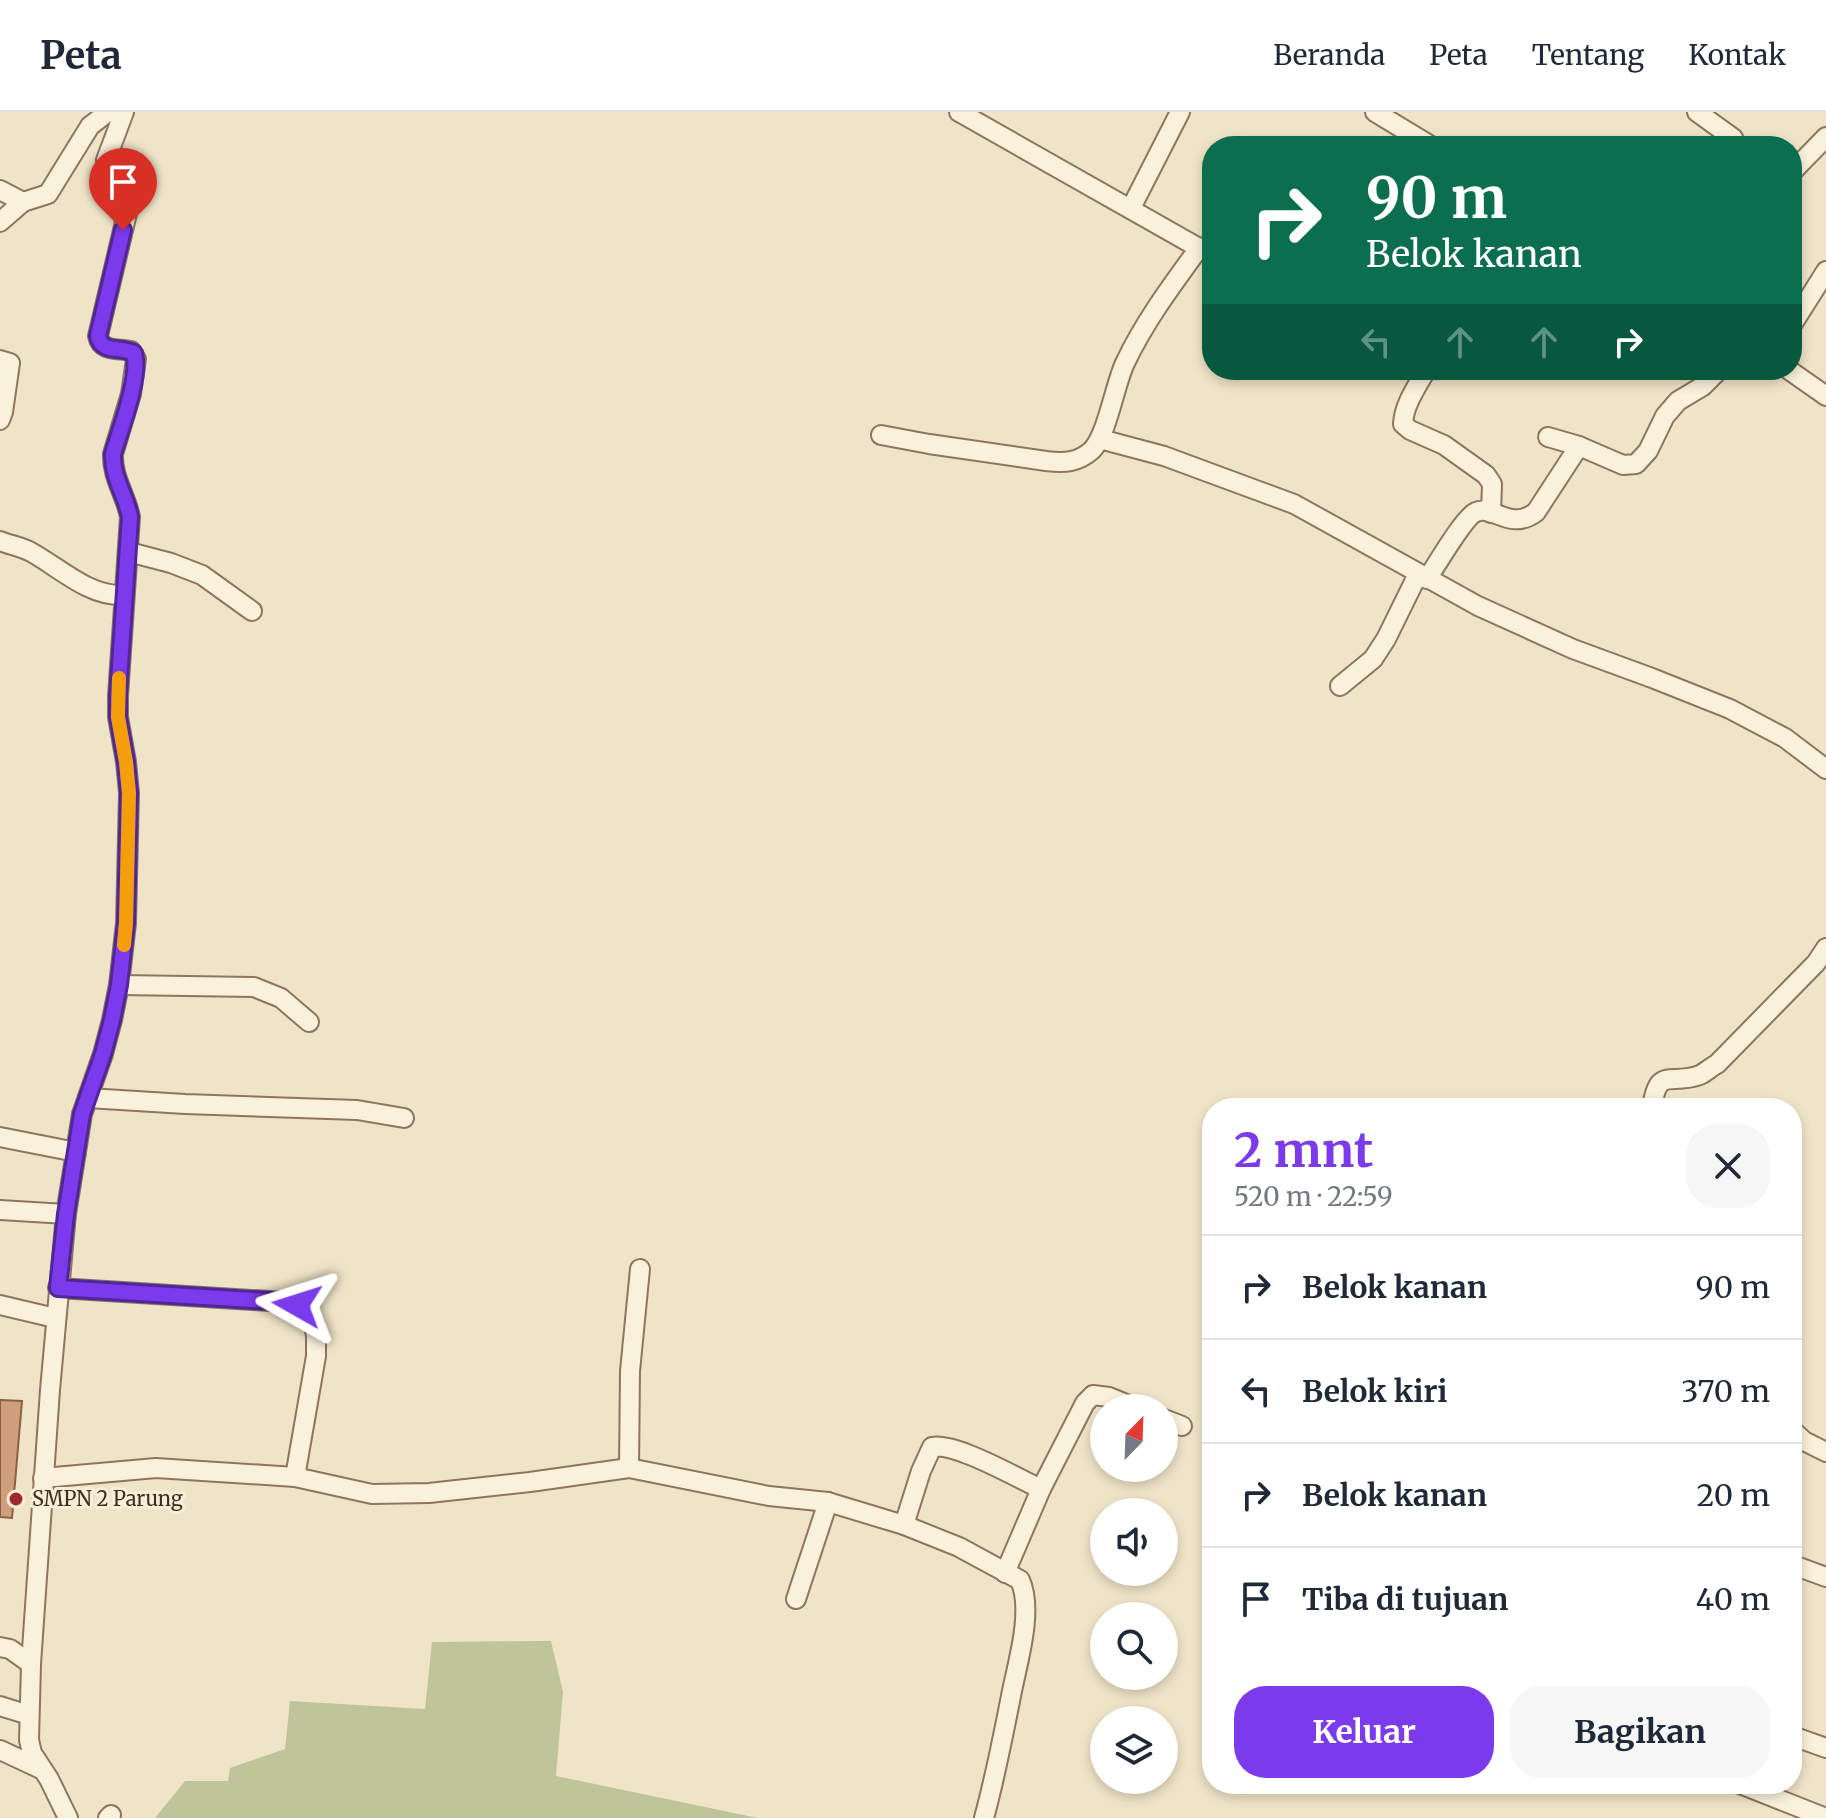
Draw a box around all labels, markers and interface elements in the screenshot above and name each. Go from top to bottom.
text: Peta [40,32,122,79]
text: Beranda [1273,37,1385,73]
text: Peta [1429,37,1488,73]
text: Tentang [1532,37,1644,73]
text: Kontak [1688,37,1786,73]
pin [89,148,157,230]
icon: arrive [101,160,145,204]
text: 90 m [1366,163,1507,233]
icon: right [1234,168,1338,272]
text: Belok kanan [1366,232,1582,277]
icon: left [1354,320,1398,364]
icon: ahead [1438,320,1482,364]
icon: ahead [1522,320,1566,364]
icon: right [1606,320,1650,364]
text: 2 mnt [1234,1120,1373,1180]
button: close [1686,1124,1770,1208]
text: 520 m · 22:59 [1234,1180,1393,1213]
position arrow [255,1263,339,1347]
icon: right [1234,1265,1278,1309]
text: Belok kanan [1302,1268,1487,1306]
text: 90 m [1696,1268,1770,1306]
icon: left [1234,1369,1278,1413]
text: Belok kiri [1302,1372,1448,1410]
text: 370 m [1681,1372,1770,1410]
north arrow [1090,1394,1178,1482]
map controls [1090,1394,1178,1794]
icon: right [1234,1473,1278,1517]
text: Belok kanan [1302,1476,1487,1514]
text: 20 m [1697,1476,1770,1514]
place label: SMPN 2 Parung [32,1486,183,1511]
marker: SMPN 2 Parung [7,1490,25,1508]
button: sound [1090,1498,1178,1586]
icon: arrive [1234,1577,1278,1621]
text: Tiba di tujuan [1302,1580,1508,1618]
text: 40 m [1696,1580,1770,1618]
button: search [1090,1602,1178,1690]
button: Keluar [1234,1686,1494,1778]
button: Bagikan [1510,1686,1770,1778]
button: layers [1090,1706,1178,1794]

